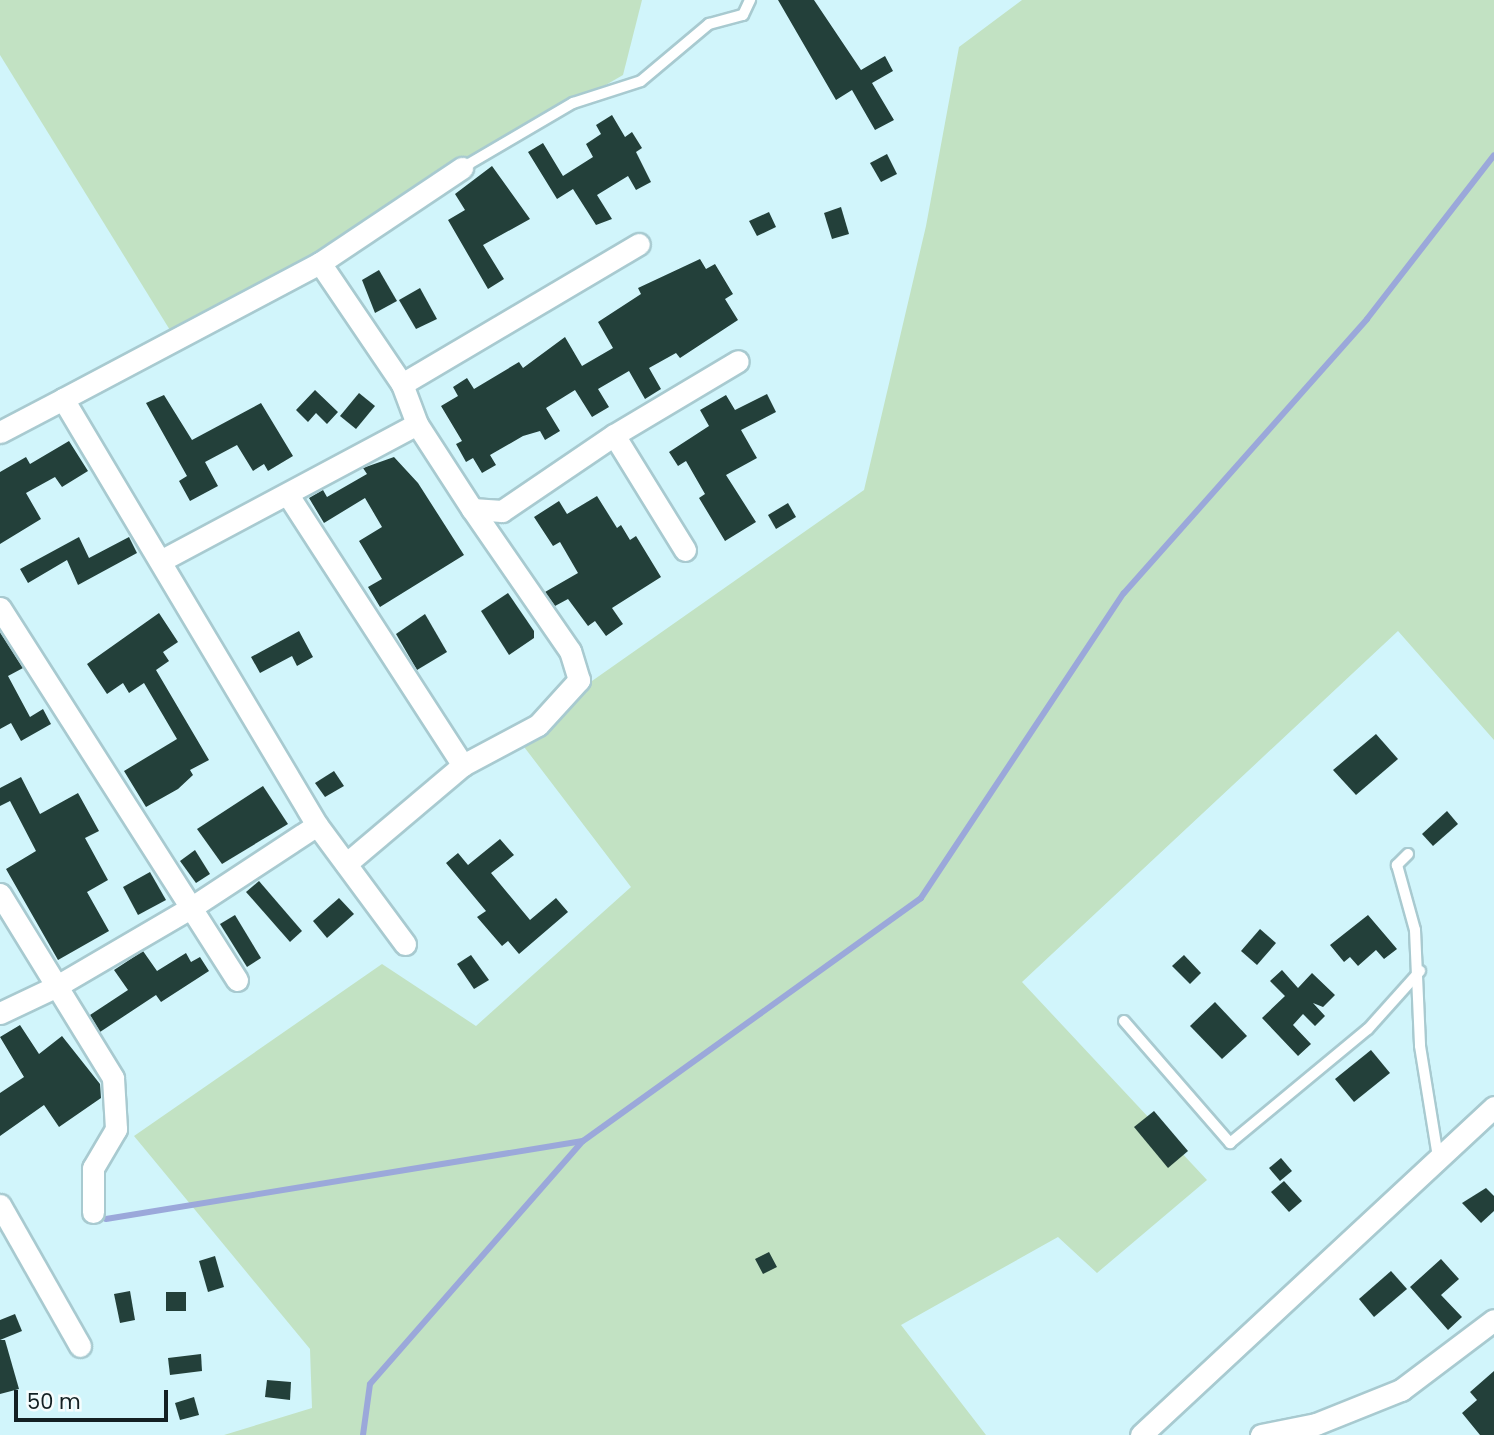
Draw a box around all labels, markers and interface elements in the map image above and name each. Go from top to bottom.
scale bar [18,1376,172,1420]
text: 50 m [27,1387,81,1416]

